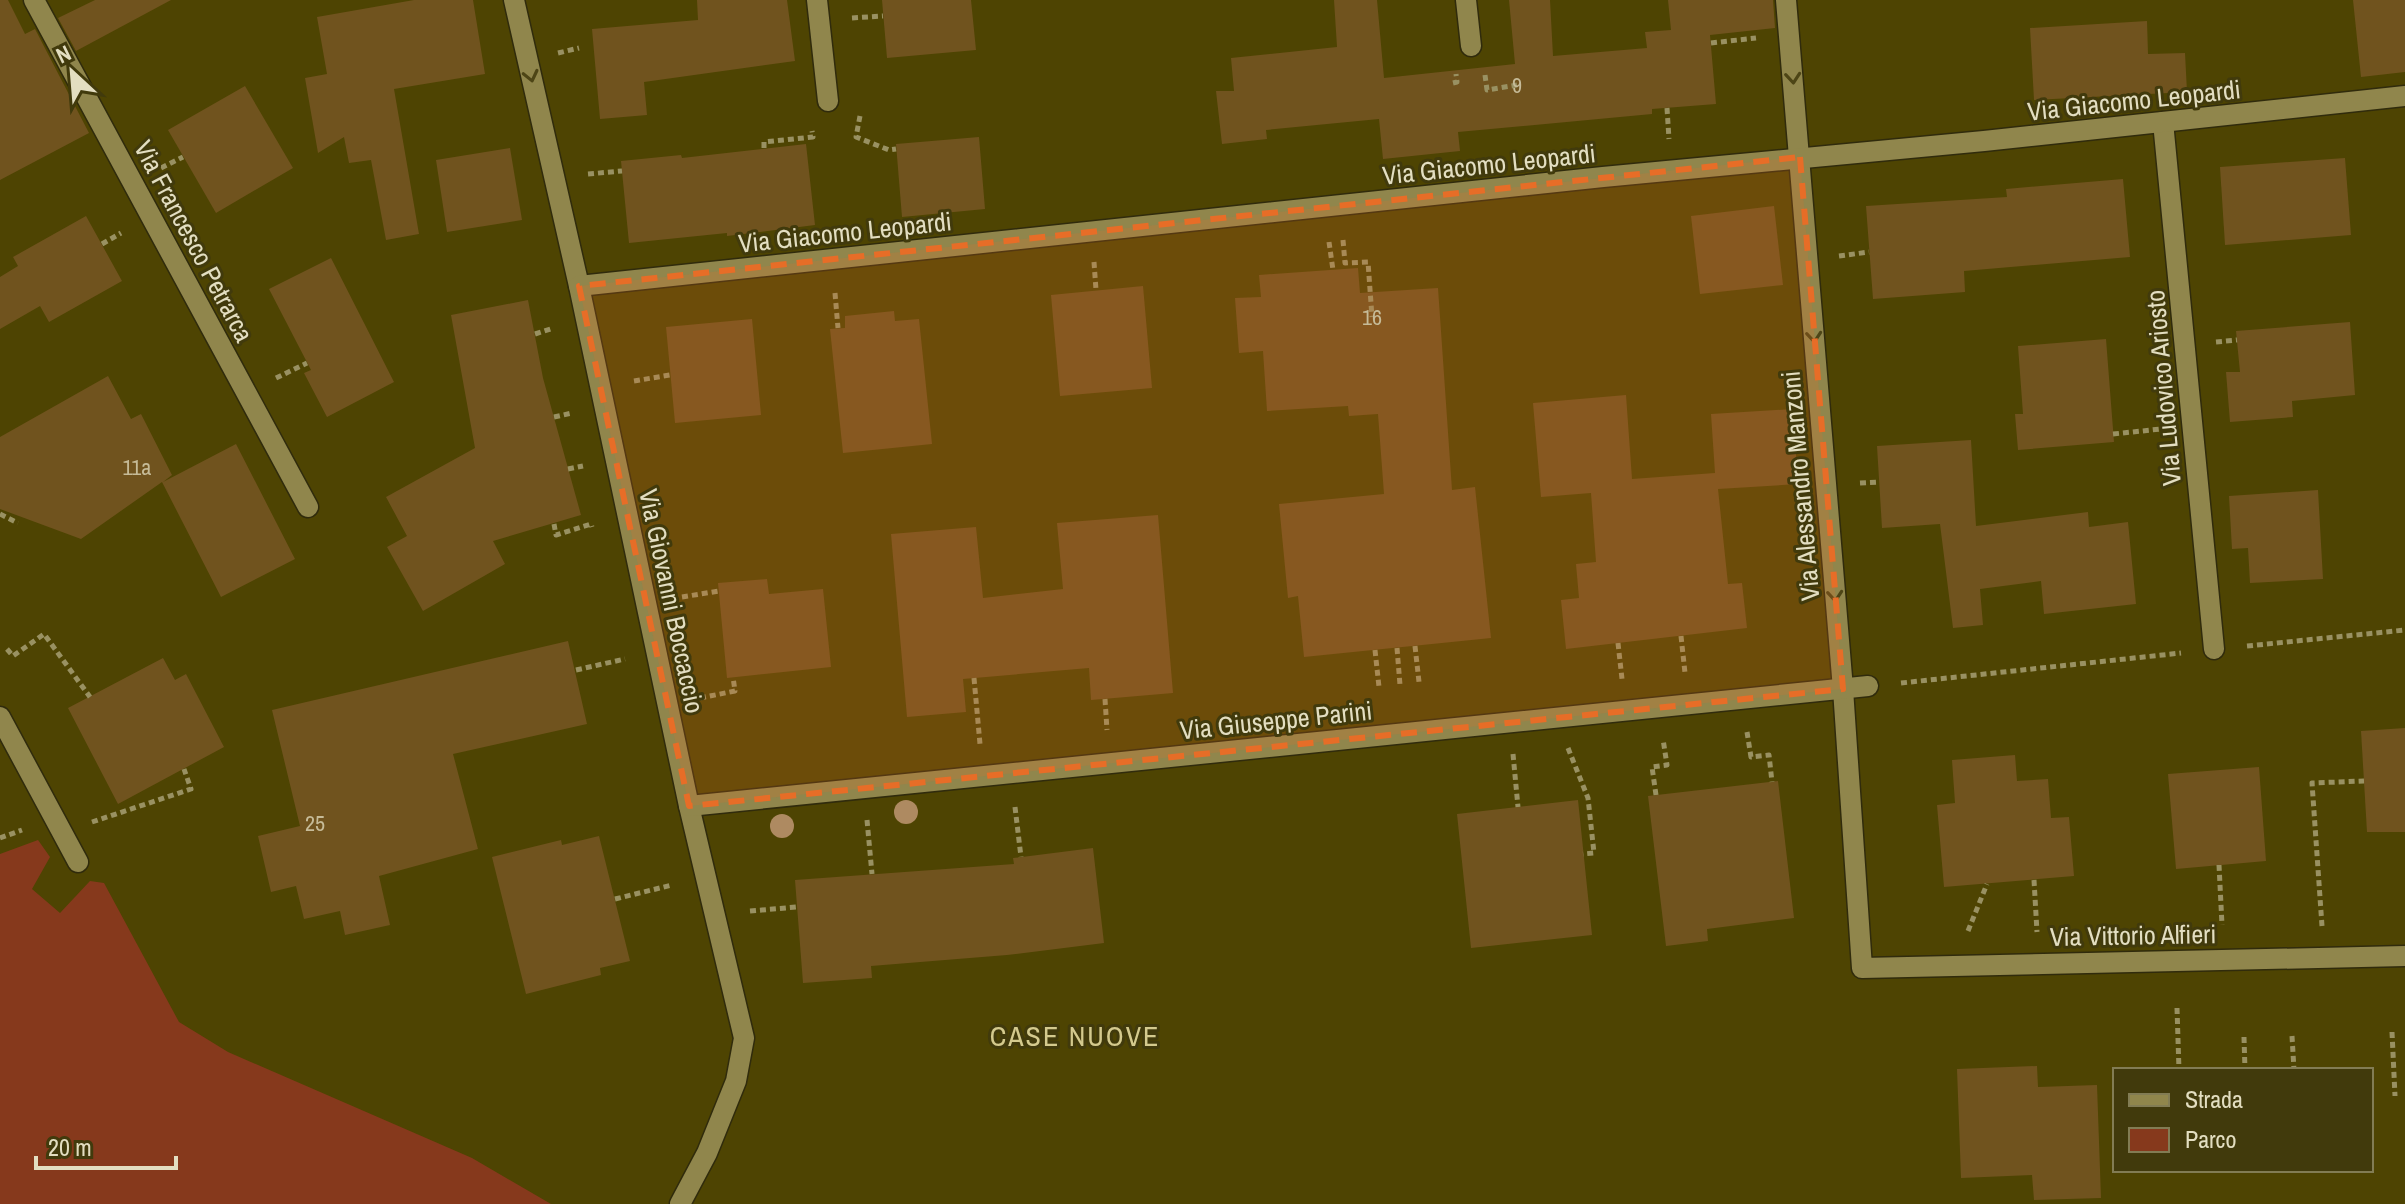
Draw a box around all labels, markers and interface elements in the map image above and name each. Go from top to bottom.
north arrow [32,32,112,112]
text: N [51,38,76,70]
one-way arrow [522,69,539,82]
house number: 9 [1512,70,1522,100]
street label: Via Giacomo Leopardi [2026,71,2242,129]
one-way arrow [1784,72,1801,85]
street label: Via Francesco Petrarca [126,134,262,348]
street label: Via Giacomo Leopardi [1381,135,1597,193]
street label: Via Giacomo Leopardi [737,203,953,261]
street label: Via Ludovico Ariosto [2137,289,2189,487]
house number: 16 [1362,302,1382,332]
one-way arrow [1805,331,1822,344]
street label: Via Alessandro Manzoni [1773,370,1827,602]
house number: 11a [123,452,151,482]
street label: Via Giovanni Boccaccio [631,486,713,716]
one-way arrow [1827,590,1844,603]
street label: Via Giuseppe Parini [1178,693,1374,747]
house number: 25 [305,808,325,838]
street label: Via Vittorio Alfieri [2050,916,2216,954]
district label: CASE NUOVE [990,1017,1160,1055]
legend [2113,1068,2373,1172]
text: Strada [2185,1083,2243,1115]
scale bar [36,1120,176,1170]
text: Parco [2185,1123,2236,1155]
text: 20 m [48,1131,92,1163]

